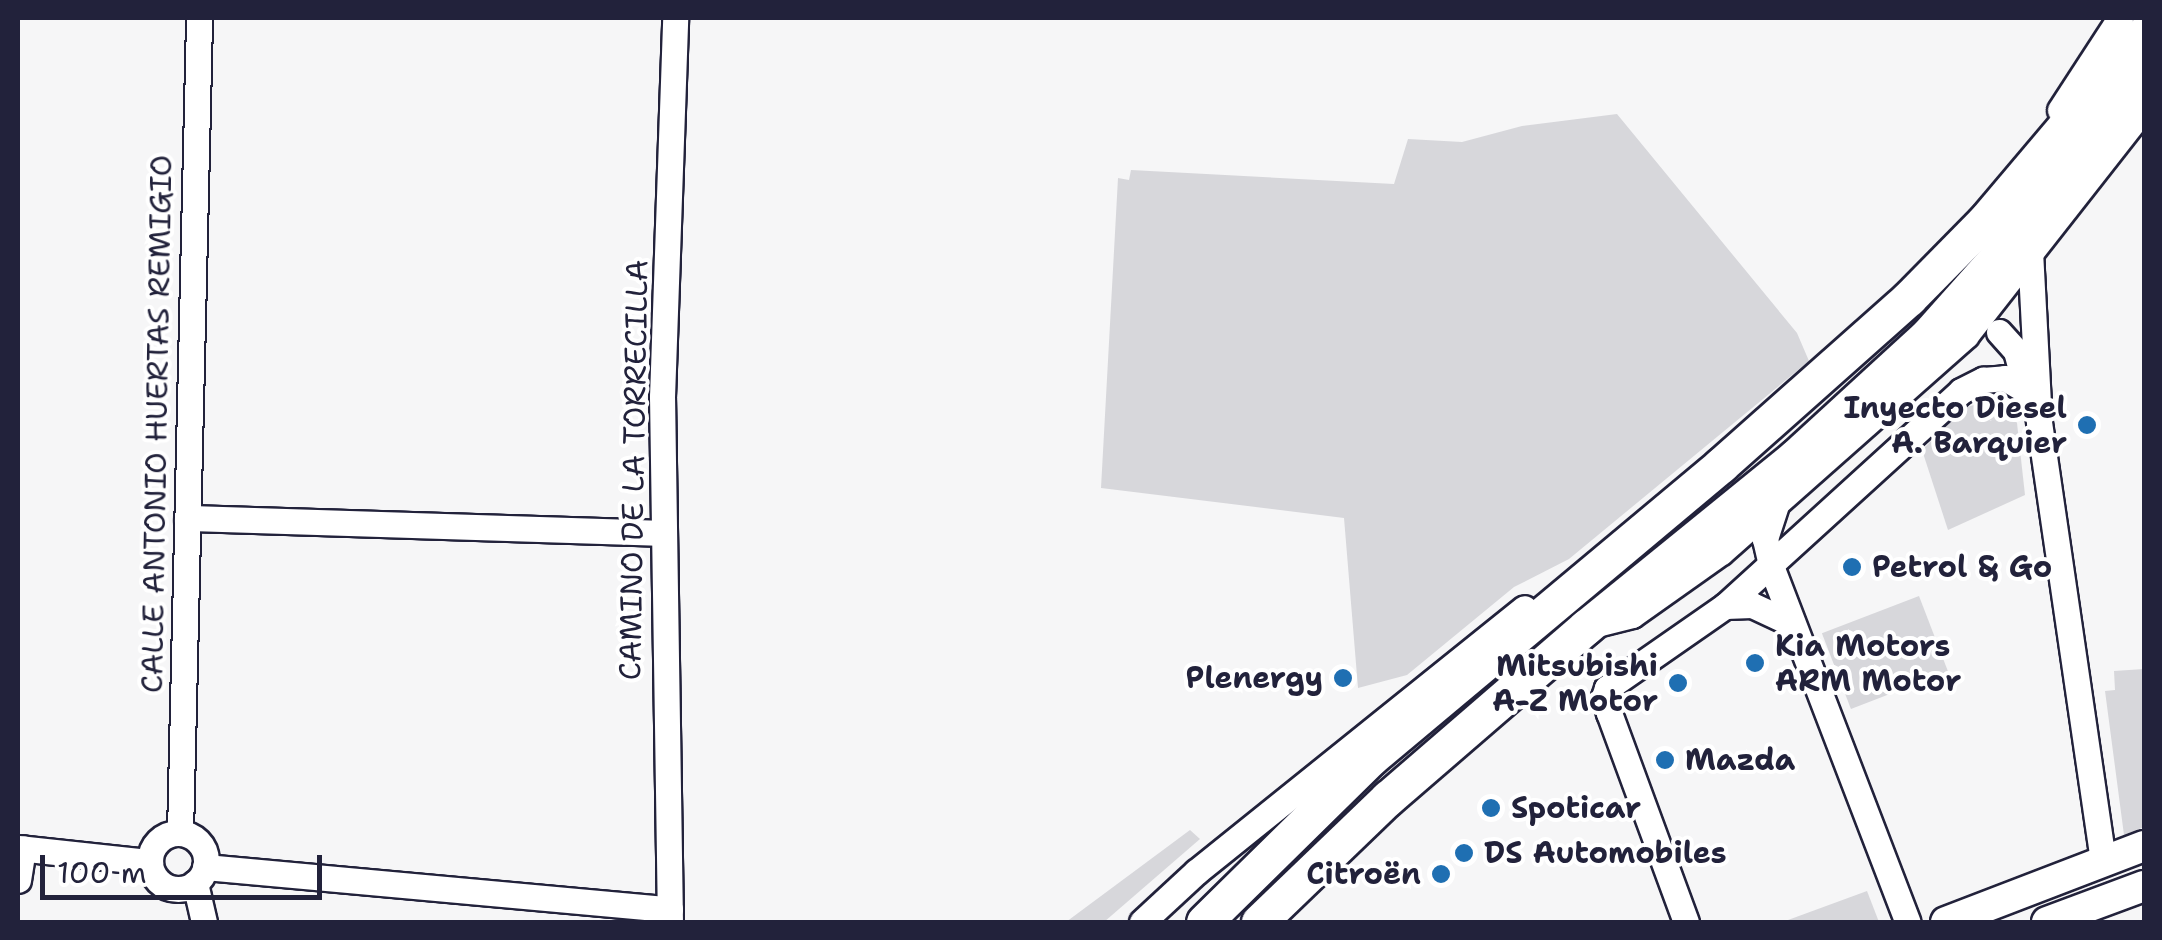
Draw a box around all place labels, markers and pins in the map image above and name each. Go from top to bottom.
place label: Inyecto Diesel A. Barquier [1844,390,2067,460]
marker: Inyecto Diesel A. Barquier [2076,414,2098,436]
place label: Petrol & Go [1872,549,2052,585]
marker: Petrol & Go [1841,556,1863,578]
place label: Kia Motors ARM Motor [1775,628,1961,698]
place label: Mitsubishi A-Z Motor [1492,648,1658,718]
marker: Kia Motors ARM Motor [1744,652,1766,674]
place label: Plenergy [1185,660,1323,696]
marker: Plenergy [1332,667,1354,689]
marker: Mitsubishi A-Z Motor [1667,672,1689,694]
place label: Mazda [1685,742,1795,778]
marker: Mazda [1654,749,1676,771]
place label: Spoticar [1511,790,1641,826]
marker: Spoticar [1480,797,1502,819]
place label: DS Automobiles [1484,835,1727,871]
marker: DS Automobiles [1453,842,1475,864]
place label: Citroën [1306,856,1421,892]
marker: Citroën [1430,863,1452,885]

